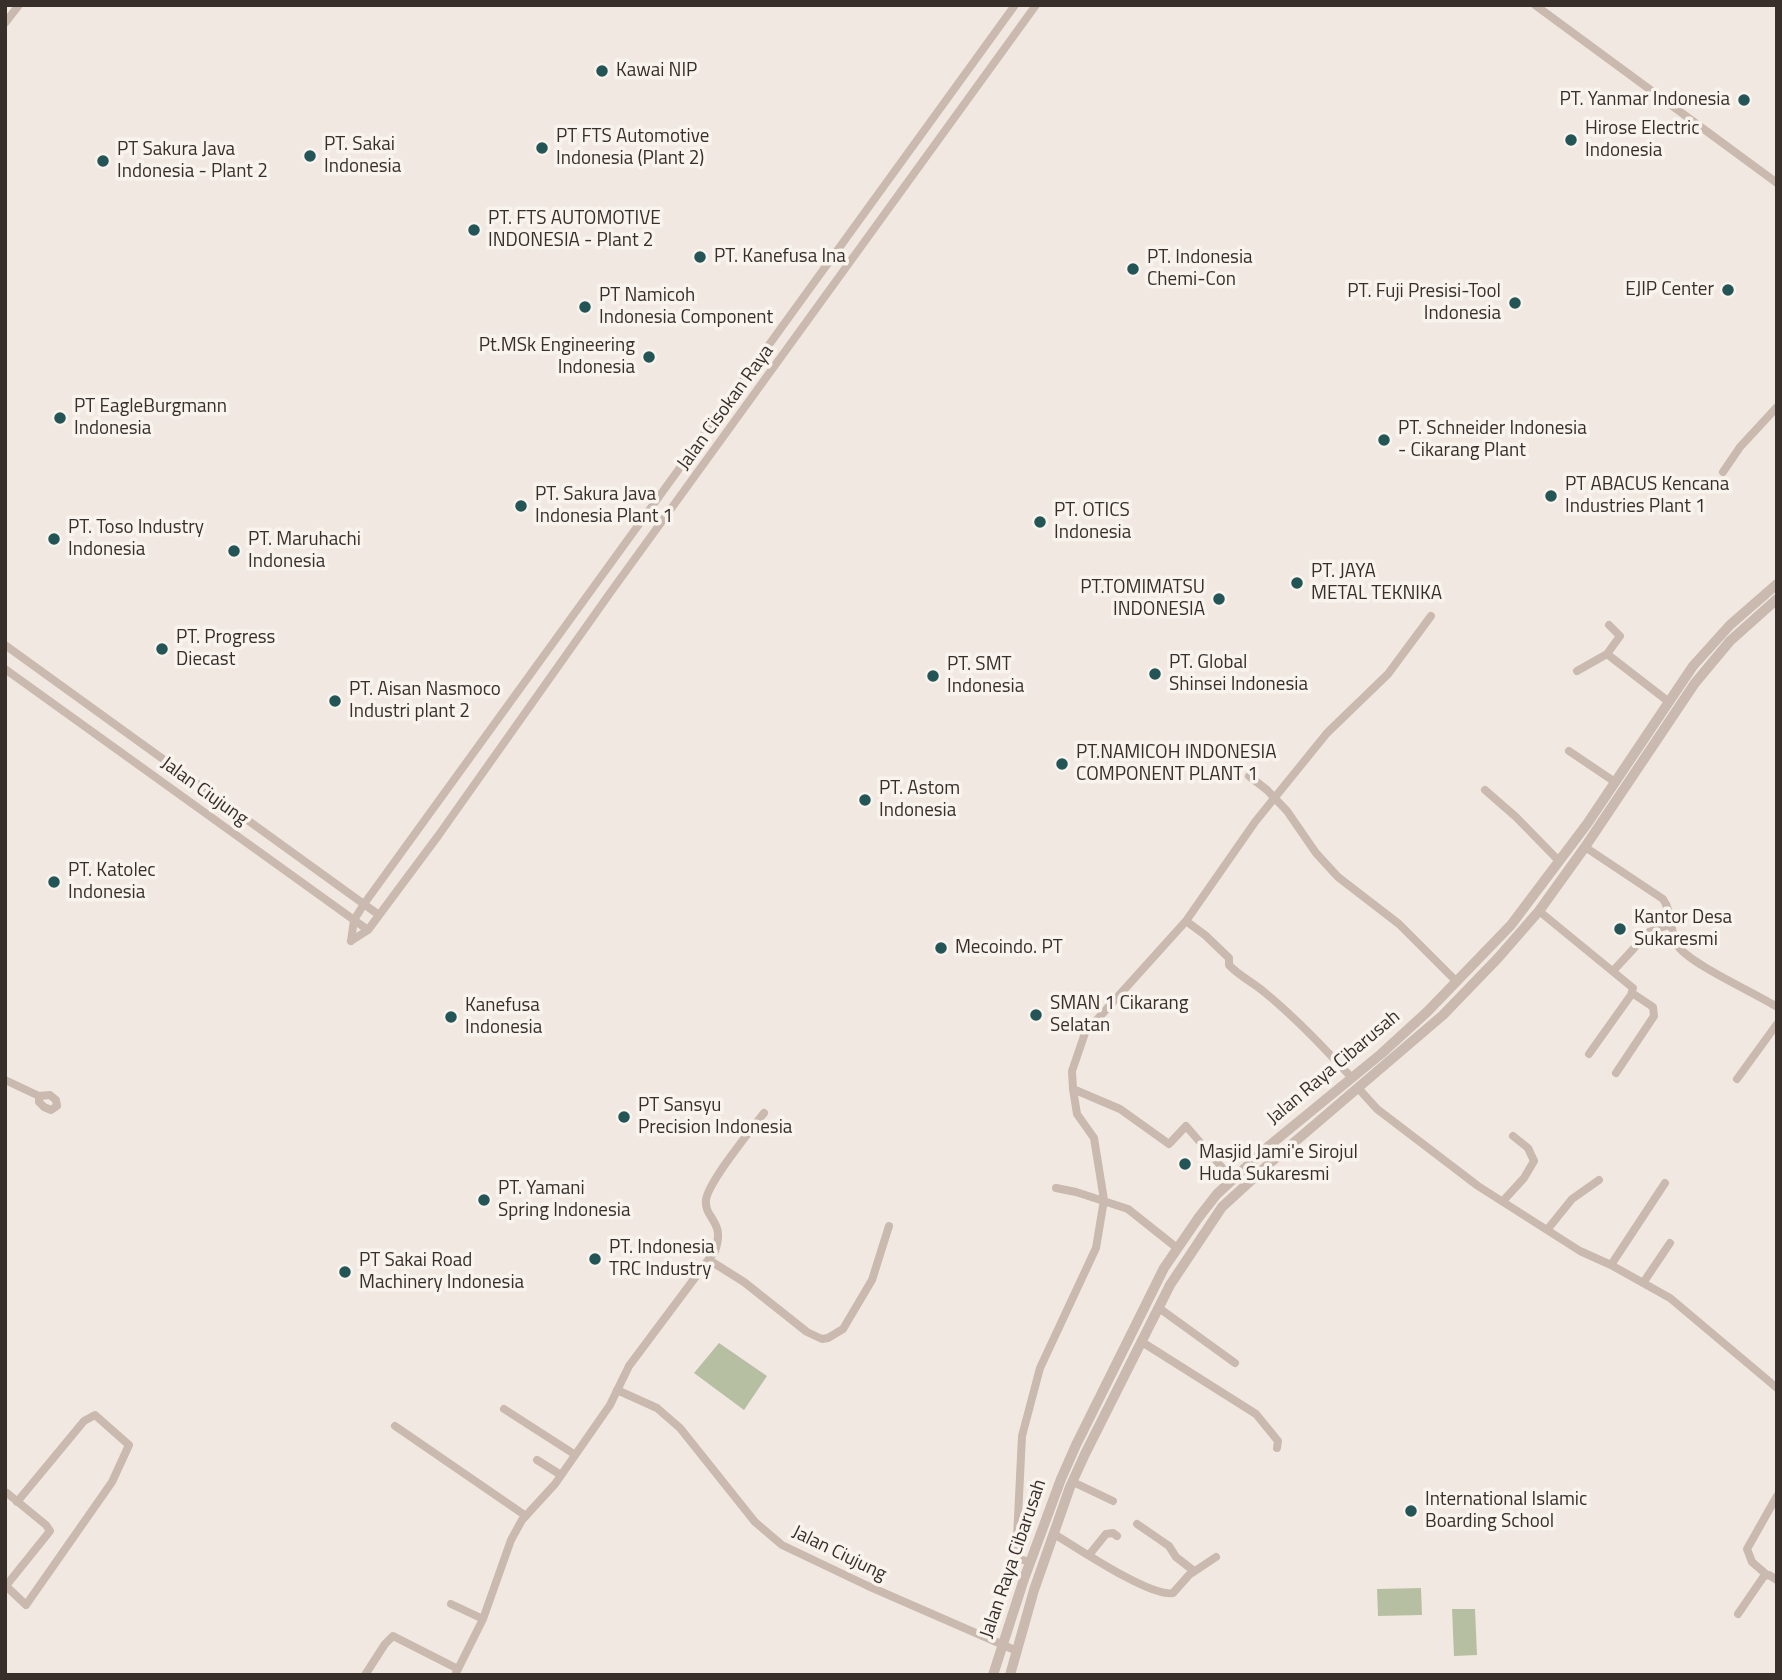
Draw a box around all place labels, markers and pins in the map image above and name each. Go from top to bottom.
place label: Kawai NIP [616,60,697,82]
marker: Kawai NIP [594,63,610,79]
place label: PT. Yanmar Indonesia [1560,89,1730,111]
marker: PT. Yanmar Indonesia [1736,92,1752,108]
place label: Hirose Electric Indonesia [1585,118,1699,162]
place label: PT FTS Automotive Indonesia (Plant 2) [556,126,709,170]
marker: Hirose Electric Indonesia [1563,132,1579,148]
place label: PT. Sakai Indonesia [324,134,401,178]
place label: PT Sakura Java Indonesia - Plant 2 [117,139,268,183]
marker: PT FTS Automotive Indonesia (Plant 2) [534,140,550,156]
marker: PT. Sakai Indonesia [302,148,318,164]
marker: PT Sakura Java Indonesia - Plant 2 [95,153,111,169]
place label: PT. FTS AUTOMOTIVE INDONESIA - Plant 2 [488,208,661,252]
marker: PT. FTS AUTOMOTIVE INDONESIA - Plant 2 [466,222,482,238]
place label: PT. Kanefusa Ina [714,246,846,268]
place label: PT. Indonesia Chemi-Con [1147,247,1253,291]
marker: PT. Kanefusa Ina [692,249,708,265]
marker: PT. Indonesia Chemi-Con [1125,261,1141,277]
place label: EJIP Center [1625,279,1714,301]
place label: PT. Fuji Presisi-Tool Indonesia [1347,281,1501,325]
marker: EJIP Center [1720,282,1736,298]
place label: PT Namicoh Indonesia Component [599,285,773,329]
marker: PT. Fuji Presisi-Tool Indonesia [1507,295,1523,311]
marker: PT Namicoh Indonesia Component [577,299,593,315]
place label: Pt.MSk Engineering Indonesia [479,335,635,379]
marker: Pt.MSk Engineering Indonesia [641,349,657,365]
place label: PT EagleBurgmann Indonesia [74,396,227,440]
marker: PT EagleBurgmann Indonesia [52,410,68,426]
place label: PT. Schneider Indonesia - Cikarang Plant [1398,418,1587,462]
marker: PT. Schneider Indonesia - Cikarang Plant [1376,432,1392,448]
place label: PT ABACUS Kencana Industries Plant 1 [1565,474,1729,518]
place label: PT. Sakura Java Indonesia Plant 1 [535,484,673,528]
marker: PT ABACUS Kencana Industries Plant 1 [1543,488,1559,504]
marker: PT. Sakura Java Indonesia Plant 1 [513,498,529,514]
place label: PT. OTICS Indonesia [1054,500,1131,544]
marker: PT. OTICS Indonesia [1032,514,1048,530]
place label: PT. Toso Industry Indonesia [68,517,204,561]
place label: PT. Maruhachi Indonesia [248,529,361,573]
marker: PT. Toso Industry Indonesia [46,531,62,547]
marker: PT. Maruhachi Indonesia [226,543,242,559]
place label: PT. JAYA METAL TEKNIKA [1311,561,1442,605]
marker: PT. JAYA METAL TEKNIKA [1289,575,1305,591]
place label: PT.TOMIMATSU INDONESIA [1080,577,1205,621]
marker: PT.TOMIMATSU INDONESIA [1211,591,1227,607]
place label: PT. Progress Diecast [176,627,275,671]
marker: PT. Progress Diecast [154,641,170,657]
place label: PT. Global Shinsei Indonesia [1169,652,1308,696]
place label: PT. SMT Indonesia [947,654,1024,698]
marker: PT. Global Shinsei Indonesia [1147,666,1163,682]
marker: PT. SMT Indonesia [925,668,941,684]
place label: PT. Aisan Nasmoco Industri plant 2 [349,679,501,723]
marker: PT. Aisan Nasmoco Industri plant 2 [327,693,343,709]
place label: PT.NAMICOH INDONESIA COMPONENT PLANT 1 [1076,742,1277,786]
marker: PT.NAMICOH INDONESIA COMPONENT PLANT 1 [1054,756,1070,772]
place label: PT. Astom Indonesia [879,778,960,822]
marker: PT. Astom Indonesia [857,792,873,808]
place label: PT. Katolec Indonesia [68,860,156,904]
marker: PT. Katolec Indonesia [46,874,62,890]
place label: Kantor Desa Sukaresmi [1634,907,1732,951]
marker: Kantor Desa Sukaresmi [1612,921,1628,937]
place label: Mecoindo. PT [955,937,1063,959]
marker: Mecoindo. PT [933,940,949,956]
place label: SMAN 1 Cikarang Selatan [1050,993,1189,1037]
place label: Kanefusa Indonesia [465,995,542,1039]
marker: SMAN 1 Cikarang Selatan [1028,1007,1044,1023]
marker: Kanefusa Indonesia [443,1009,459,1025]
place label: PT Sansyu Precision Indonesia [638,1095,792,1139]
marker: PT Sansyu Precision Indonesia [616,1109,632,1125]
place label: Masjid Jami'e Sirojul Huda Sukaresmi [1199,1142,1358,1186]
marker: Masjid Jami'e Sirojul Huda Sukaresmi [1177,1156,1193,1172]
place label: PT. Yamani Spring Indonesia [498,1178,630,1222]
marker: PT. Yamani Spring Indonesia [476,1192,492,1208]
place label: PT. Indonesia TRC Industry [609,1237,715,1281]
place label: PT Sakai Road Machinery Indonesia [359,1250,524,1294]
marker: PT. Indonesia TRC Industry [587,1251,603,1267]
marker: PT Sakai Road Machinery Indonesia [337,1264,353,1280]
place label: International Islamic Boarding School [1425,1489,1587,1533]
marker: International Islamic Boarding School [1403,1503,1419,1519]

